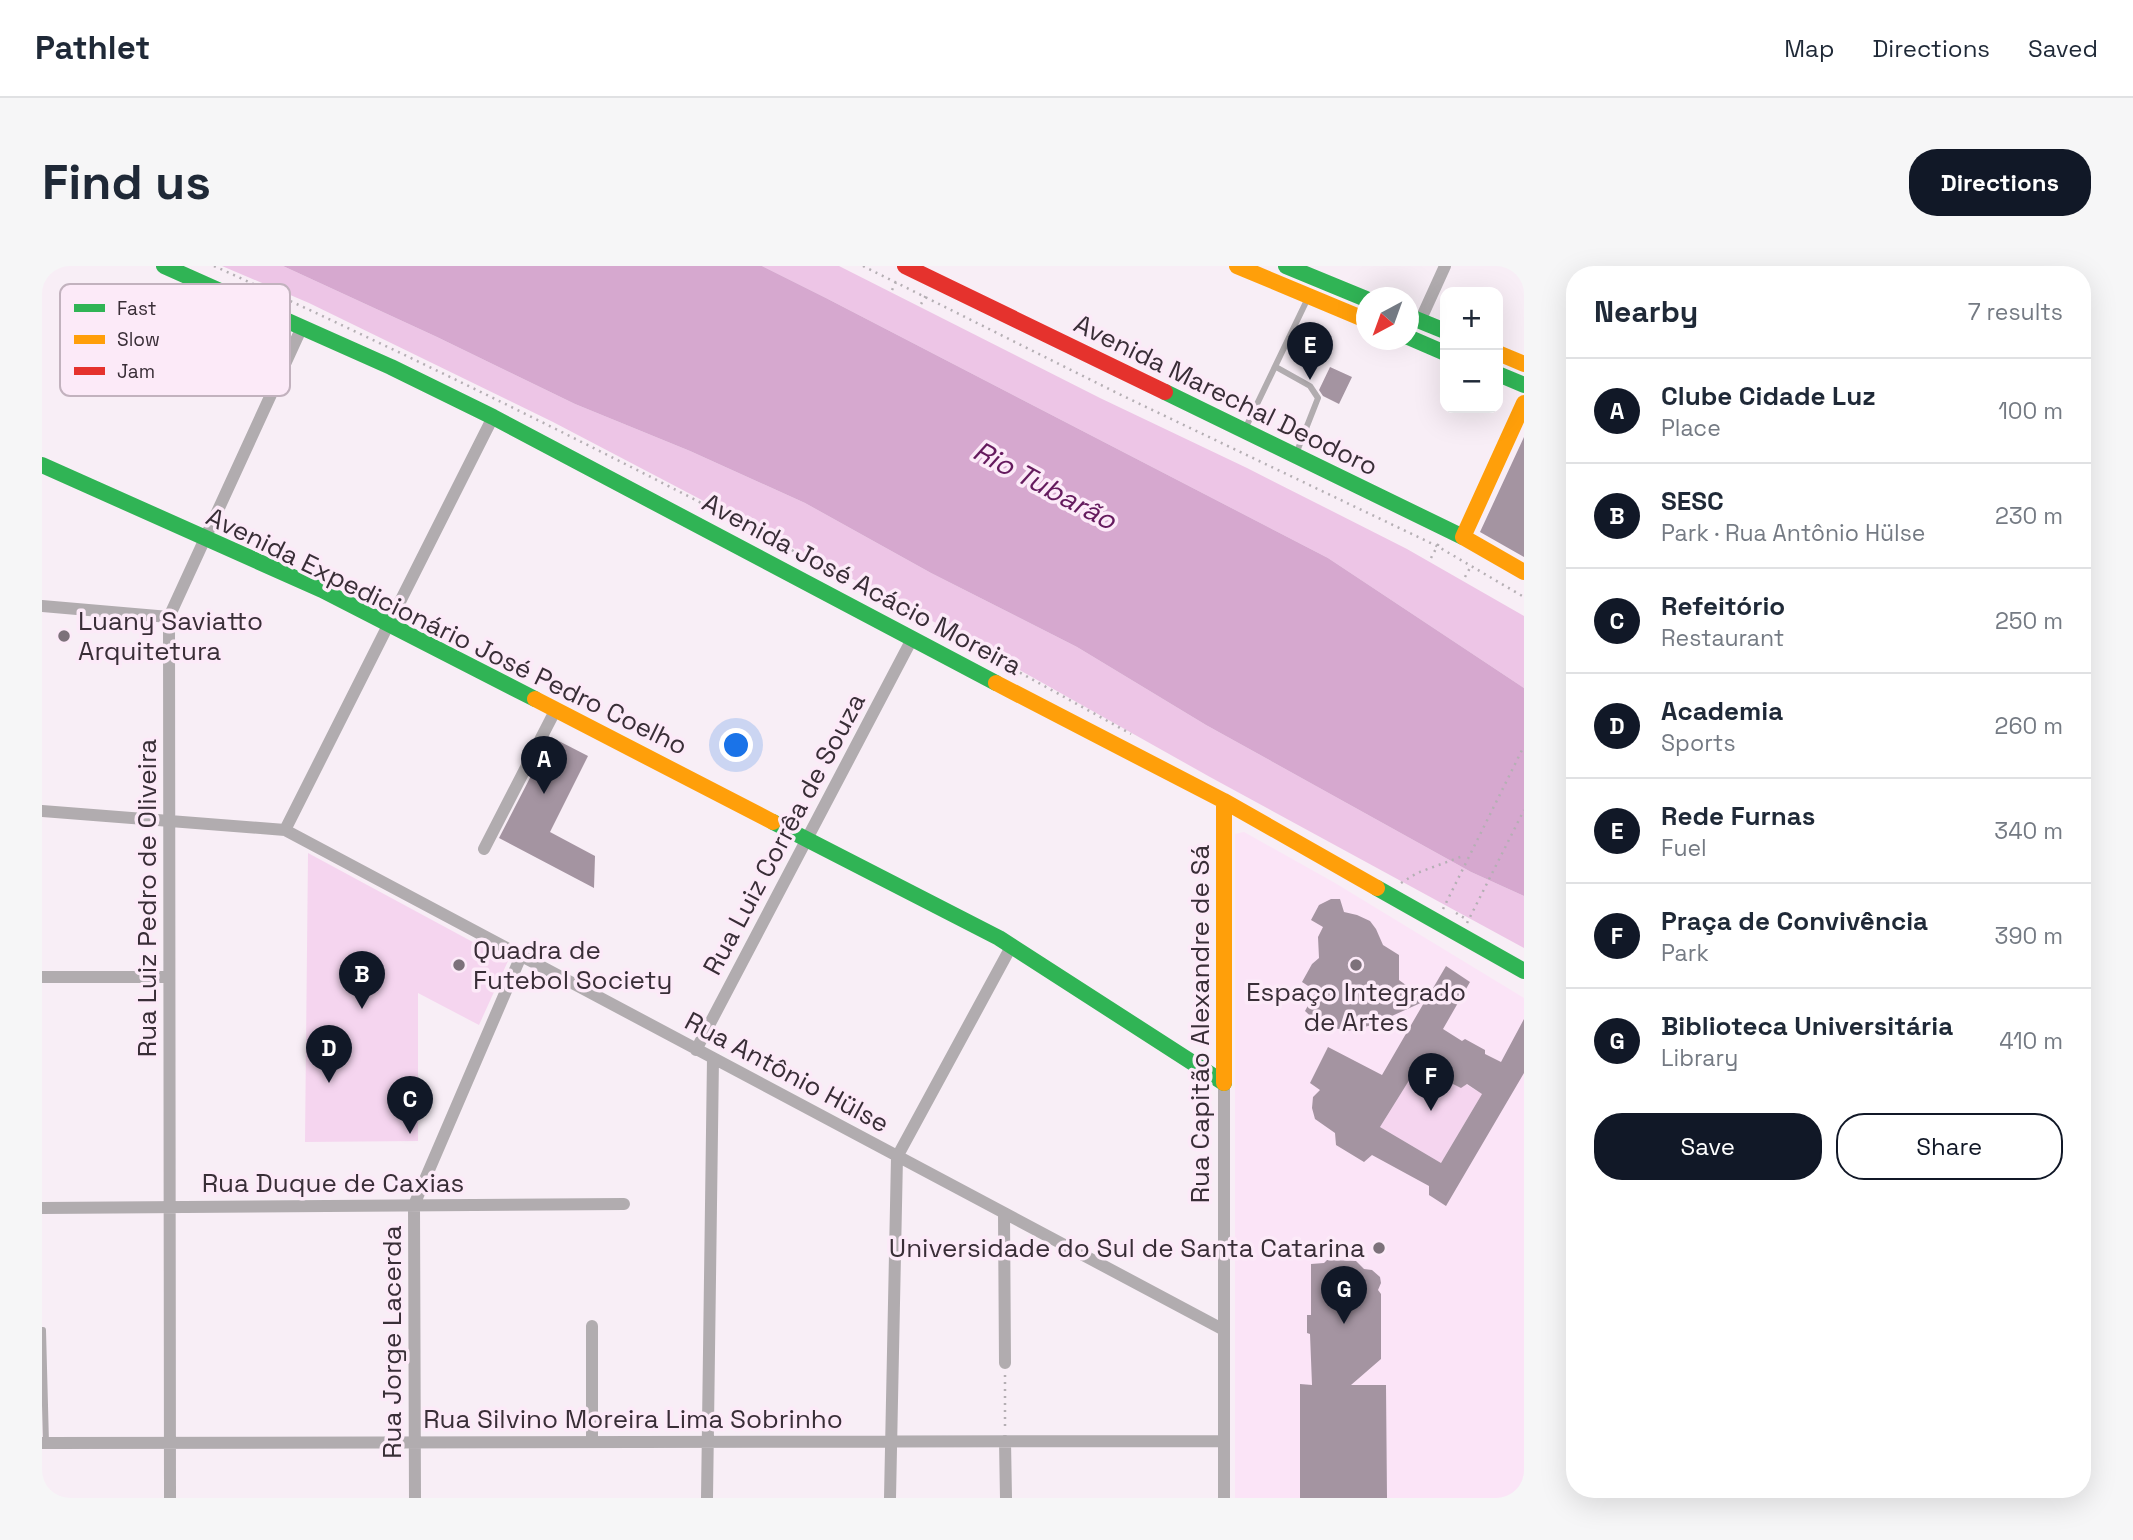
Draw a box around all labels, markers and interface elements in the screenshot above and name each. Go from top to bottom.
text: Pathlet [35,27,150,69]
text: Map [1784,33,1834,64]
text: Directions [1872,33,1990,64]
text: Saved [2028,33,2098,64]
button: Directions [1909,149,2091,216]
text: Find us [42,151,211,213]
legend [60,284,290,396]
north arrow [1356,287,1419,350]
map controls [1440,287,1503,413]
button: + [1440,287,1503,350]
text: Nearby [1594,292,1698,331]
text: Fast [117,296,157,321]
text: 7 results [1968,297,2063,327]
street label: Avenida Marechal Deodoro [1068,307,1384,483]
pin: E [1287,322,1333,380]
text: Slow [117,327,160,352]
button: − [1440,350,1503,413]
text: Jam [117,359,155,384]
text: Clube Cidade Luz [1661,379,1876,413]
text: A [1610,396,1624,426]
text: 100 m [1998,396,2063,426]
text: Place [1661,413,1721,443]
water label: Rio Tubarão [967,432,1123,538]
text: SESC [1661,484,1724,518]
street label: Avenida José Acácio Moreira [696,485,1028,683]
street label: Avenida Expedicionário José Pedro Coelho [201,501,693,761]
text: B [1609,501,1625,531]
text: 230 m [1995,501,2063,531]
text: Park · Rua Antônio Hülse [1661,518,1925,548]
text: Refeitório [1661,589,1785,623]
place label: Luany Saviatto Arquitetura [78,604,263,668]
text: C [1610,606,1624,636]
text: 250 m [1995,606,2063,636]
text: Restaurant [1661,623,1784,653]
marker: Luany Saviatto Arquitetura [56,628,72,644]
street label: Rua Luiz Corrêa de Souza [695,687,873,981]
text: Academia [1661,694,1783,728]
text: D [1609,711,1625,741]
text: 260 m [1995,711,2063,741]
your location [719,728,753,762]
text: Sports [1661,728,1736,758]
pin: A [521,736,567,794]
street label: Rua Luiz Pedro de Oliveira [130,739,164,1057]
text: Rede Furnas [1661,799,1815,833]
text: E [1611,816,1623,846]
text: 340 m [1994,816,2063,846]
text: Fuel [1661,833,1707,863]
street label: Rua Capitão Alexandre de Sá [1183,845,1217,1203]
text: Praça de Convivência [1661,904,1928,938]
text: F [1611,921,1623,951]
text: 390 m [1995,921,2063,951]
place label: Quadra de Futebol Society [473,933,672,997]
text: Park [1661,938,1709,968]
pin: B [339,951,385,1009]
marker: Quadra de Futebol Society [451,957,467,973]
marker: Espaço Integrado de Artes [1348,957,1364,973]
place label: Espaço Integrado de Artes [1246,975,1466,1039]
street label: Rua Antônio Hülse [679,1004,895,1140]
text: Biblioteca Universitária [1661,1009,1953,1043]
pin: D [306,1025,352,1083]
text: G [1609,1026,1625,1056]
text: 410 m [1999,1026,2063,1056]
text: Library [1661,1043,1738,1073]
pin: F [1408,1053,1454,1111]
pin: C [387,1076,433,1134]
button: Save [1594,1113,1822,1180]
button: Share [1836,1113,2063,1180]
street label: Rua Duque de Caxias [202,1166,464,1200]
street label: Rua Jorge Lacerda [375,1225,409,1459]
place label: Universidade do Sul de Santa Catarina [889,1231,1365,1265]
marker: Universidade do Sul de Santa Catarina [1371,1240,1387,1256]
pin: G [1321,1266,1367,1324]
street label: Rua Silvino Moreira Lima Sobrinho [423,1402,843,1436]

